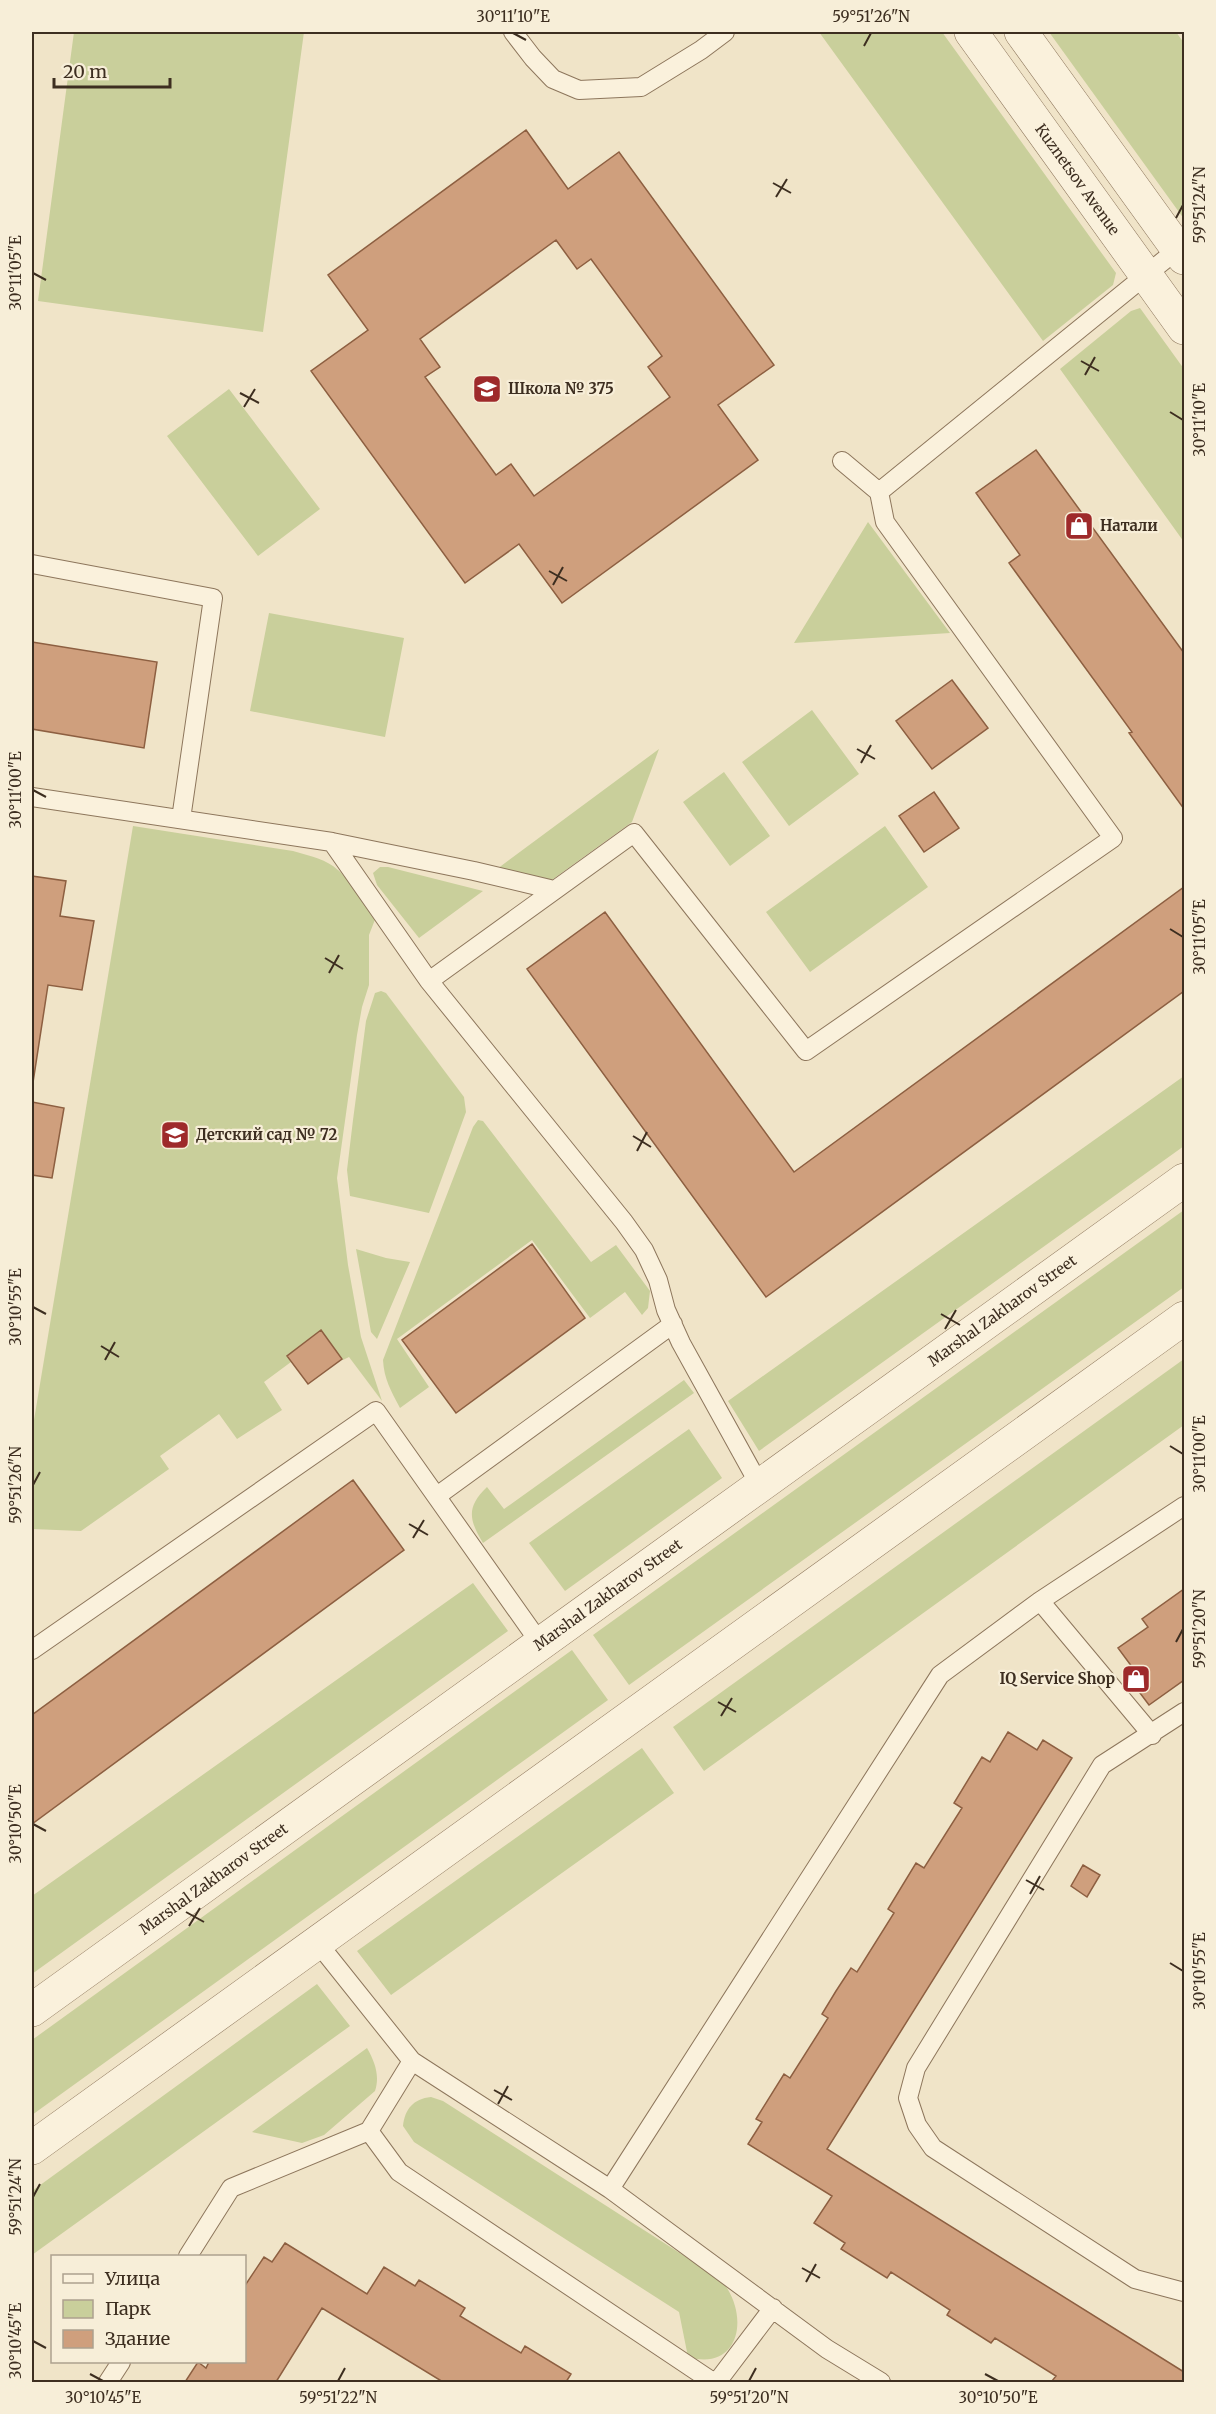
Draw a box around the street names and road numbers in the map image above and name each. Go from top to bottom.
street label: Kuznetsov Avenue [1031,120,1124,239]
street label: Marshal Zakharov Street [924,1251,1080,1370]
street label: Marshal Zakharov Street [530,1535,686,1654]
street label: Marshal Zakharov Street [136,1819,291,1939]

